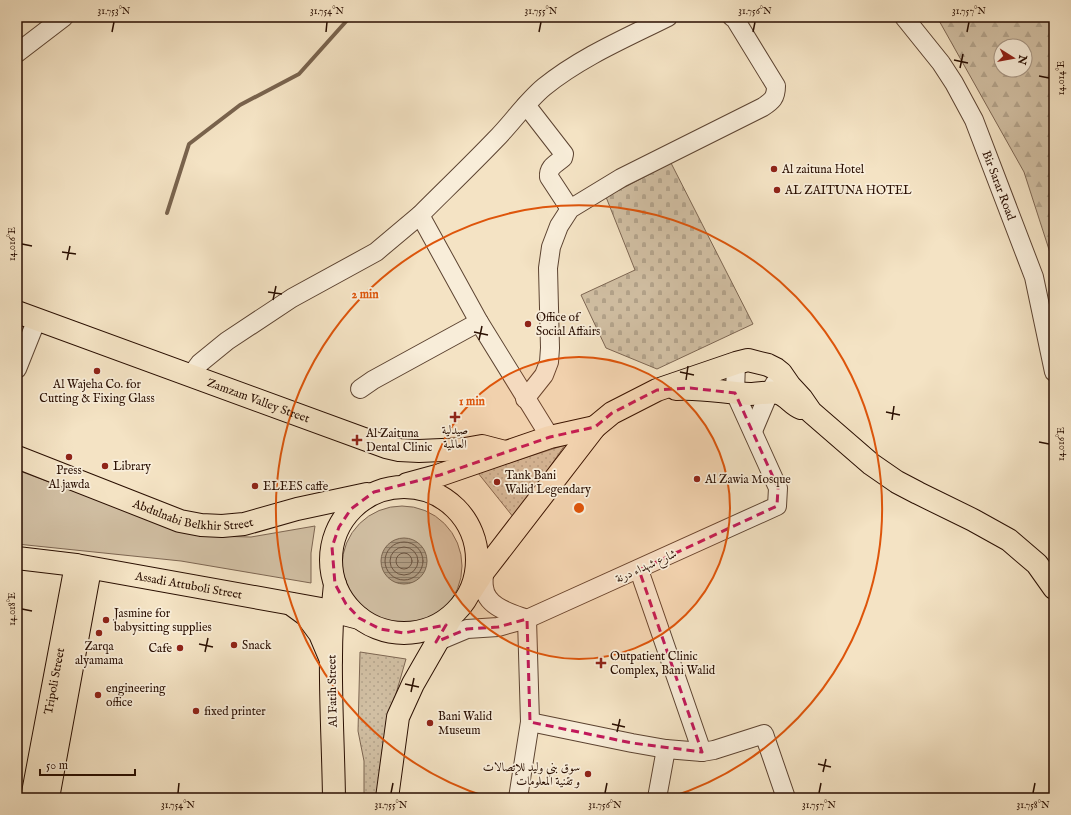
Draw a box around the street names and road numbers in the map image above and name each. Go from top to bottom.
street label: Bir Sarar Road [978,149,1019,223]
street label: Zamzam Valley Street [205,375,312,426]
street label: Abdulnabi Belkhir Street [130,496,255,534]
street label: شارع شهداء درنة [613,546,681,589]
street label: Assadi Attuboli Street [133,569,243,603]
street label: Tripoli Street [41,647,68,716]
street label: Al Fatih Street [324,654,341,729]

